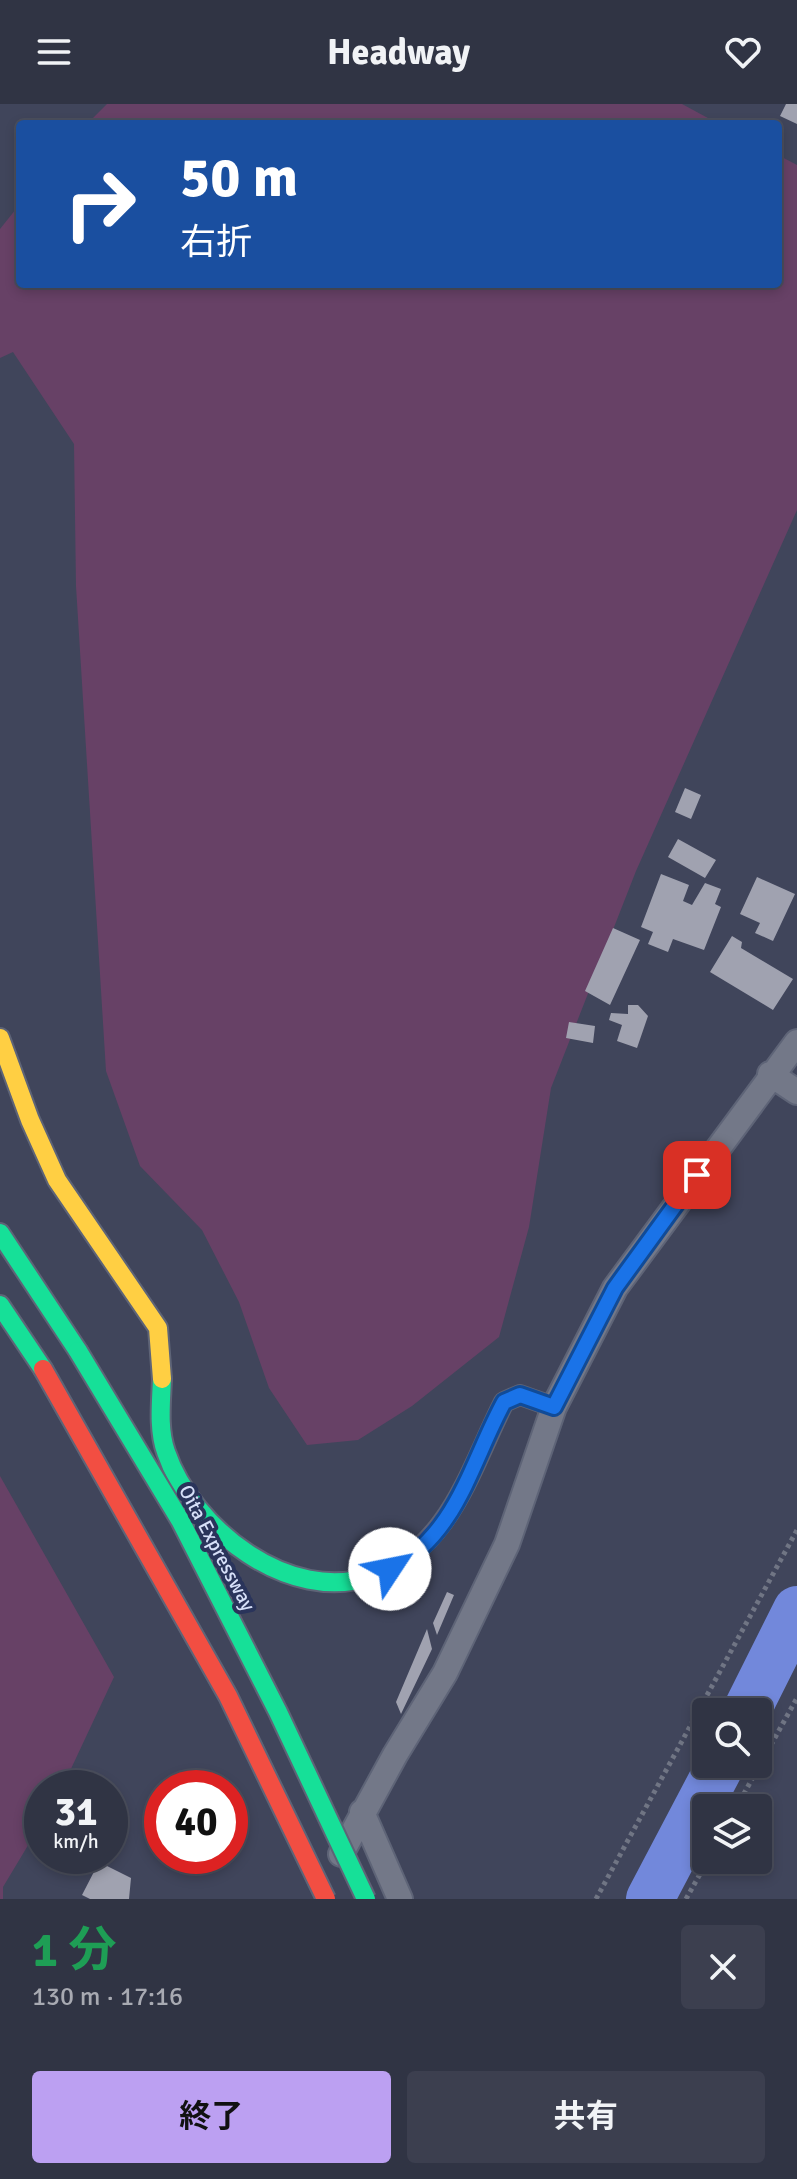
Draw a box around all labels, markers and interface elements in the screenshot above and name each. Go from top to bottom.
icon: menu [32,30,76,74]
text: Headway [327,30,470,75]
icon: heart [721,30,765,74]
text: 50 m [180,143,298,212]
icon: right [48,152,152,256]
text: 右折 [180,220,252,265]
pin [663,1141,731,1209]
icon: arrive [675,1153,719,1197]
street label: Oita Expressway [173,1481,261,1616]
position arrow [348,1527,432,1611]
map controls [692,1698,772,1874]
button: search [692,1698,772,1778]
speed limit sign: 40 [144,1770,248,1874]
text: 31 [54,1787,98,1837]
button: layers [692,1794,772,1874]
text: km/h [53,1829,99,1854]
text: 1 分 [32,1921,116,1980]
button: close [681,1925,765,2009]
text: 130 m · 17:16 [32,1981,183,2013]
button: 終了 [32,2071,391,2163]
button: 共有 [407,2071,765,2163]

